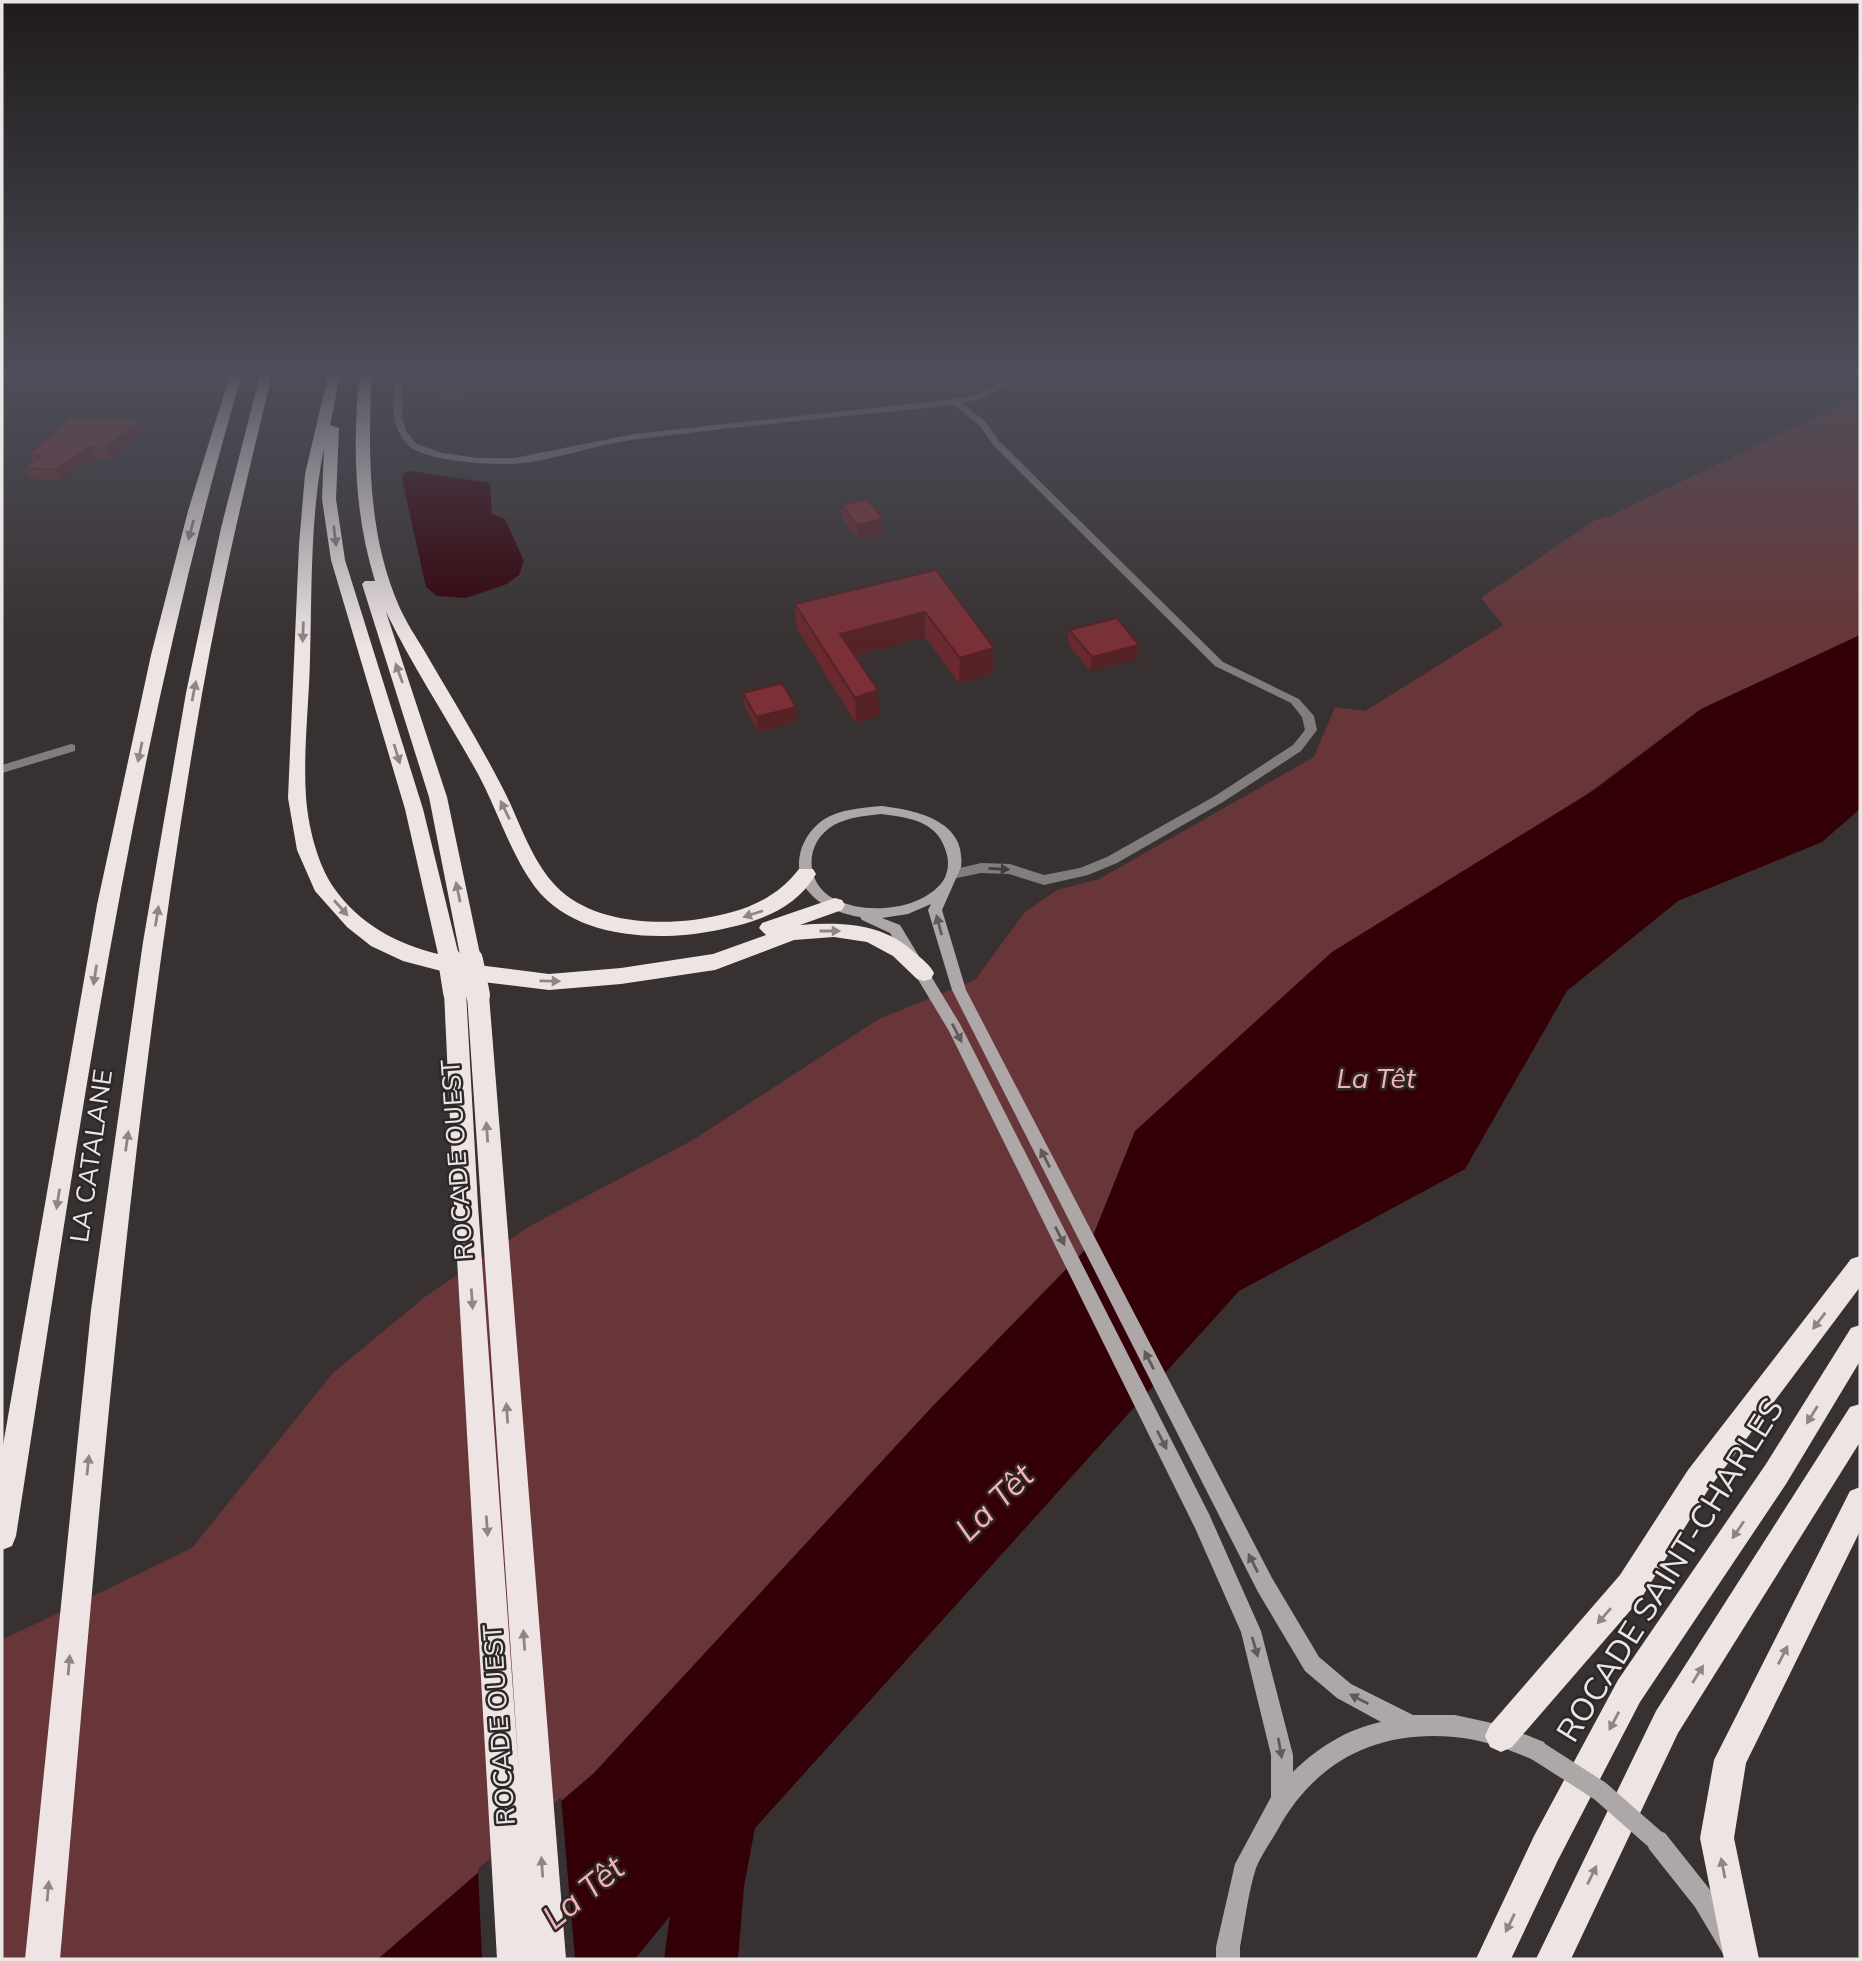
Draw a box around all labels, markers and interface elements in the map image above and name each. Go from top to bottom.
one-way arrow [185,519,196,541]
one-way arrow [330,525,341,547]
one-way arrow [298,621,309,643]
one-way arrow [393,662,404,683]
one-way arrow [189,680,200,702]
one-way arrow [134,741,145,763]
one-way arrow [393,744,403,765]
one-way arrow [499,800,511,820]
one-way arrow [988,864,1010,875]
one-way arrow [452,881,463,903]
one-way arrow [333,899,349,916]
one-way arrow [152,905,163,927]
one-way arrow [742,909,763,919]
one-way arrow [934,914,944,935]
one-way arrow [819,925,841,937]
one-way arrow [89,964,100,986]
one-way arrow [539,975,561,987]
one-way arrow [952,1023,963,1043]
street label: ROCADE OUEST [433,1058,480,1262]
water label: La Têt [1336,1060,1417,1095]
street label: LA CATALANE [62,1067,119,1245]
one-way arrow [481,1121,492,1143]
one-way arrow [121,1130,132,1152]
one-way arrow [1040,1148,1051,1168]
one-way arrow [52,1189,63,1211]
one-way arrow [1054,1226,1065,1246]
one-way arrow [467,1288,478,1310]
one-way arrow [1811,1312,1826,1330]
one-way arrow [1144,1350,1155,1370]
street label: ROCADE SAINT-CHARLES [1547,1390,1791,1749]
one-way arrow [501,1402,512,1424]
one-way arrow [1805,1406,1818,1425]
one-way arrow [1156,1430,1167,1450]
one-way arrow [83,1453,94,1475]
water label: La Têt [946,1453,1042,1549]
one-way arrow [482,1515,493,1537]
one-way arrow [1731,1520,1744,1540]
one-way arrow [1248,1553,1259,1573]
one-way arrow [1597,1608,1612,1625]
street label: ROCADE OUEST [475,1623,522,1827]
one-way arrow [519,1629,530,1651]
one-way arrow [1251,1637,1261,1658]
one-way arrow [1778,1645,1789,1665]
one-way arrow [64,1654,75,1676]
one-way arrow [1691,1664,1704,1683]
one-way arrow [1349,1693,1369,1704]
one-way arrow [1608,1711,1619,1731]
one-way arrow [1275,1737,1286,1759]
water label: La Têt [534,1845,633,1937]
one-way arrow [536,1856,547,1878]
one-way arrow [1717,1857,1728,1879]
one-way arrow [1586,1865,1598,1885]
one-way arrow [43,1880,54,1902]
one-way arrow [1505,1913,1516,1933]

